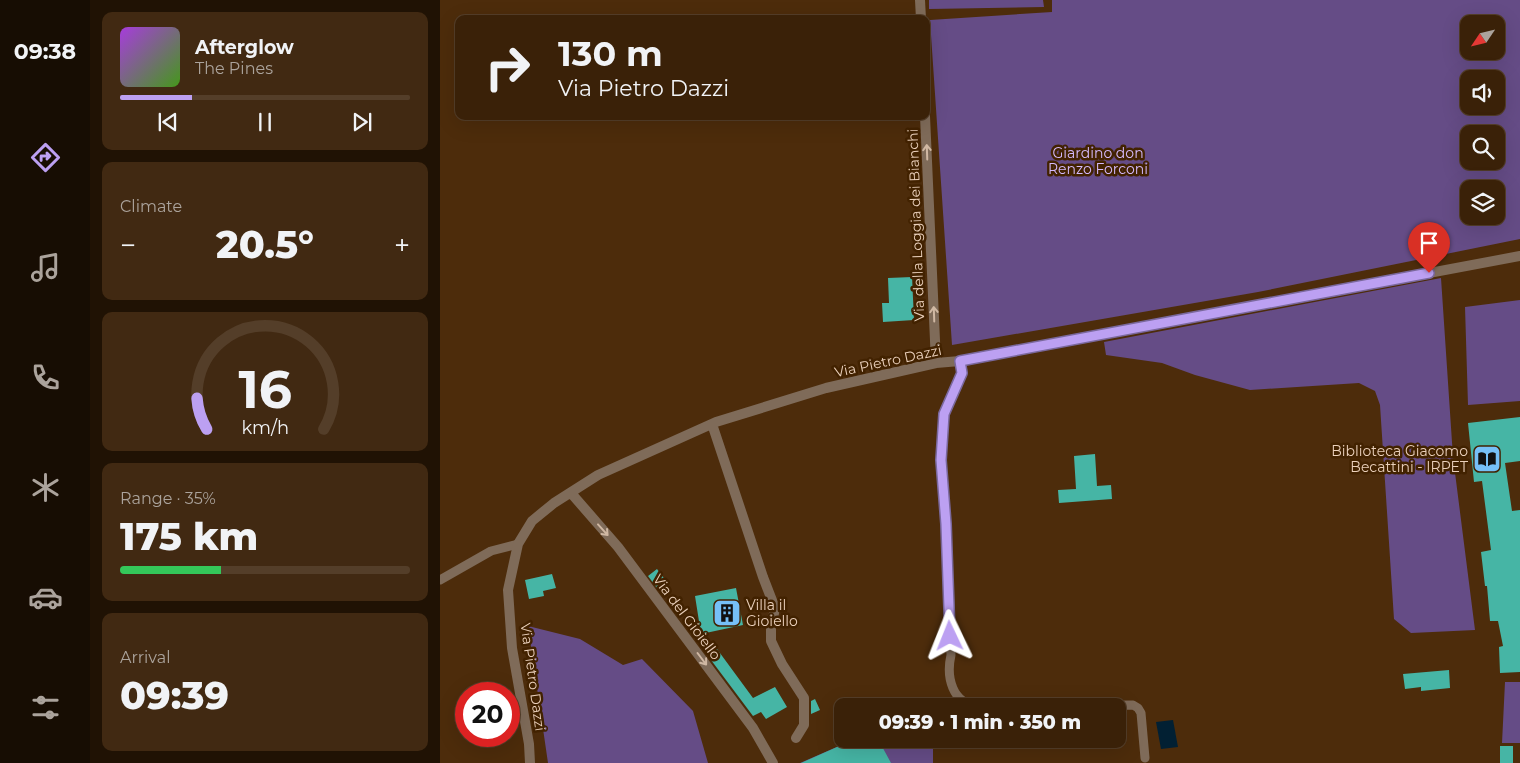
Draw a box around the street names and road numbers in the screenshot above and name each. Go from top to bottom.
street label: Via della Loggia dei Bianchi [904,128,928,322]
street label: Via Pietro Dazzi [833,341,943,381]
street label: Via del Gioiello [649,571,725,664]
street label: Via Pietro Dazzi [517,622,549,732]

